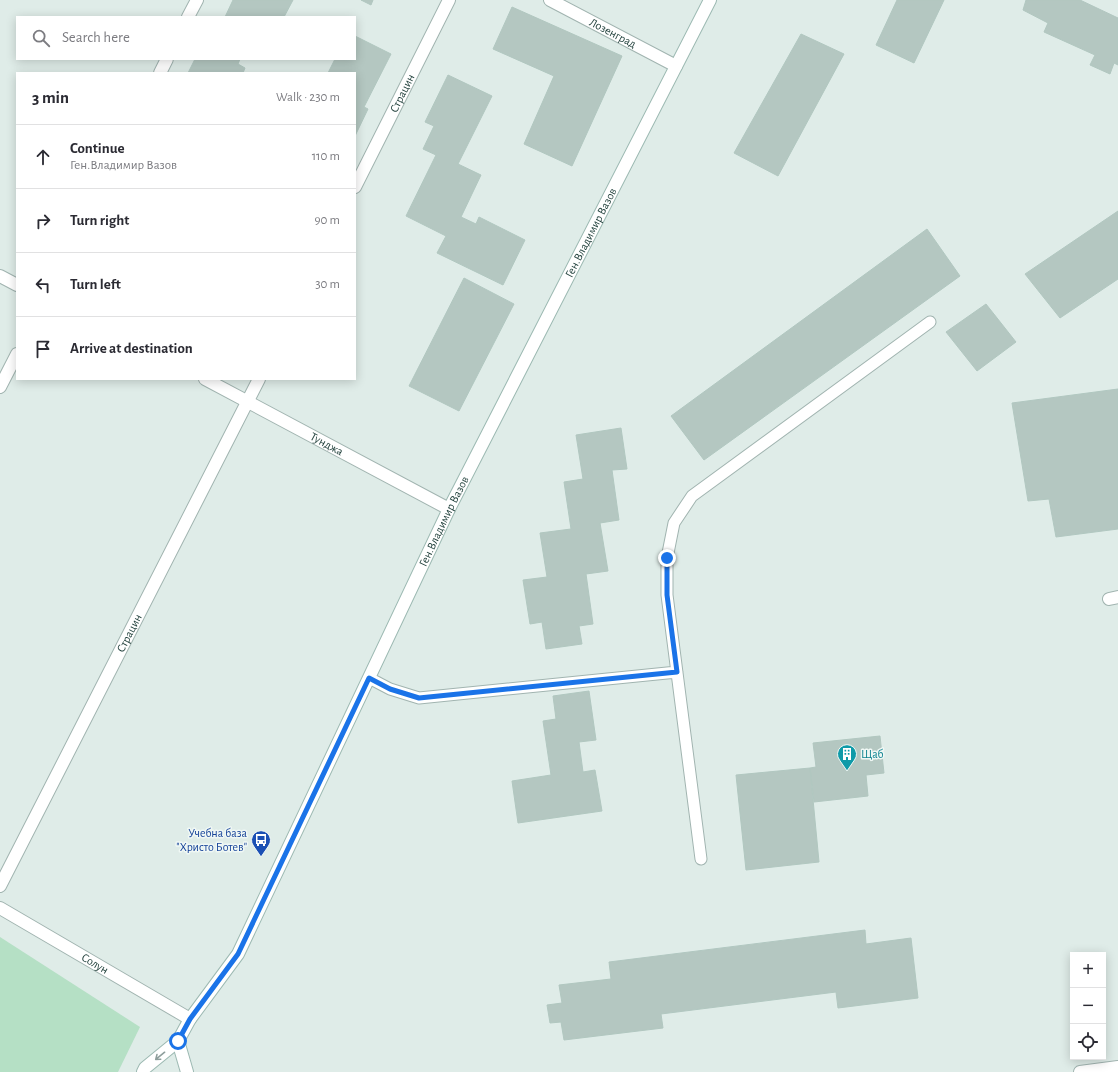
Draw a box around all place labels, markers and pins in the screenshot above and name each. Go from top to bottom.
building icon: Щаб [836,743,858,771]
place label: Щаб [861,748,884,760]
place label: Учебна база "Христо Ботев" [176,827,248,853]
bus stop icon: Учебна база "Христо Ботев" [250,829,272,857]

